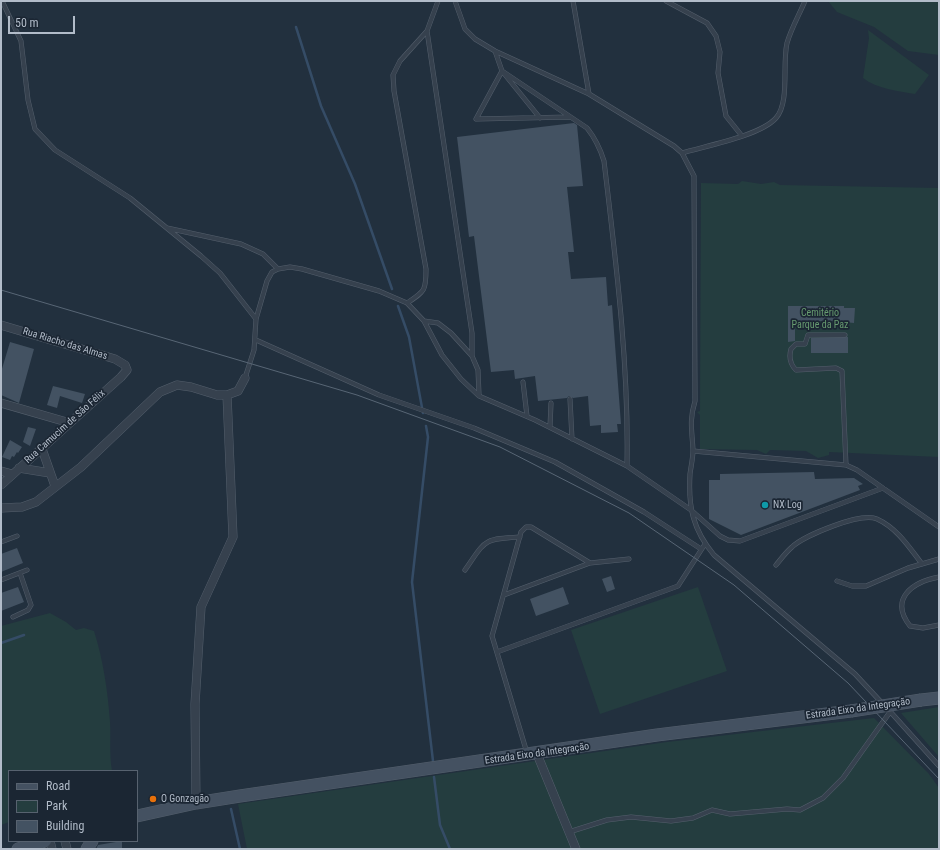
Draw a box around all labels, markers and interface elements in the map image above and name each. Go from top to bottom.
scale bar [10,8,77,34]
text: 50 m [15,16,39,30]
park label: Cemitério Parque da Paz [792,307,848,330]
street label: Rua Riacho das Almas [21,325,109,363]
street label: Rua Camucim de São Félix [22,388,108,466]
place label: NX Log [773,499,802,511]
marker: NX Log [760,500,770,510]
street label: Estrada Eixo da Integração [805,696,911,722]
street label: Estrada Eixo da Integração [484,741,590,767]
legend [8,770,138,842]
text: Road [46,779,70,793]
place label: O Gonzagão [161,793,209,805]
marker: O Gonzagão [148,794,158,804]
text: Park [46,799,67,813]
text: Building [46,819,84,833]

